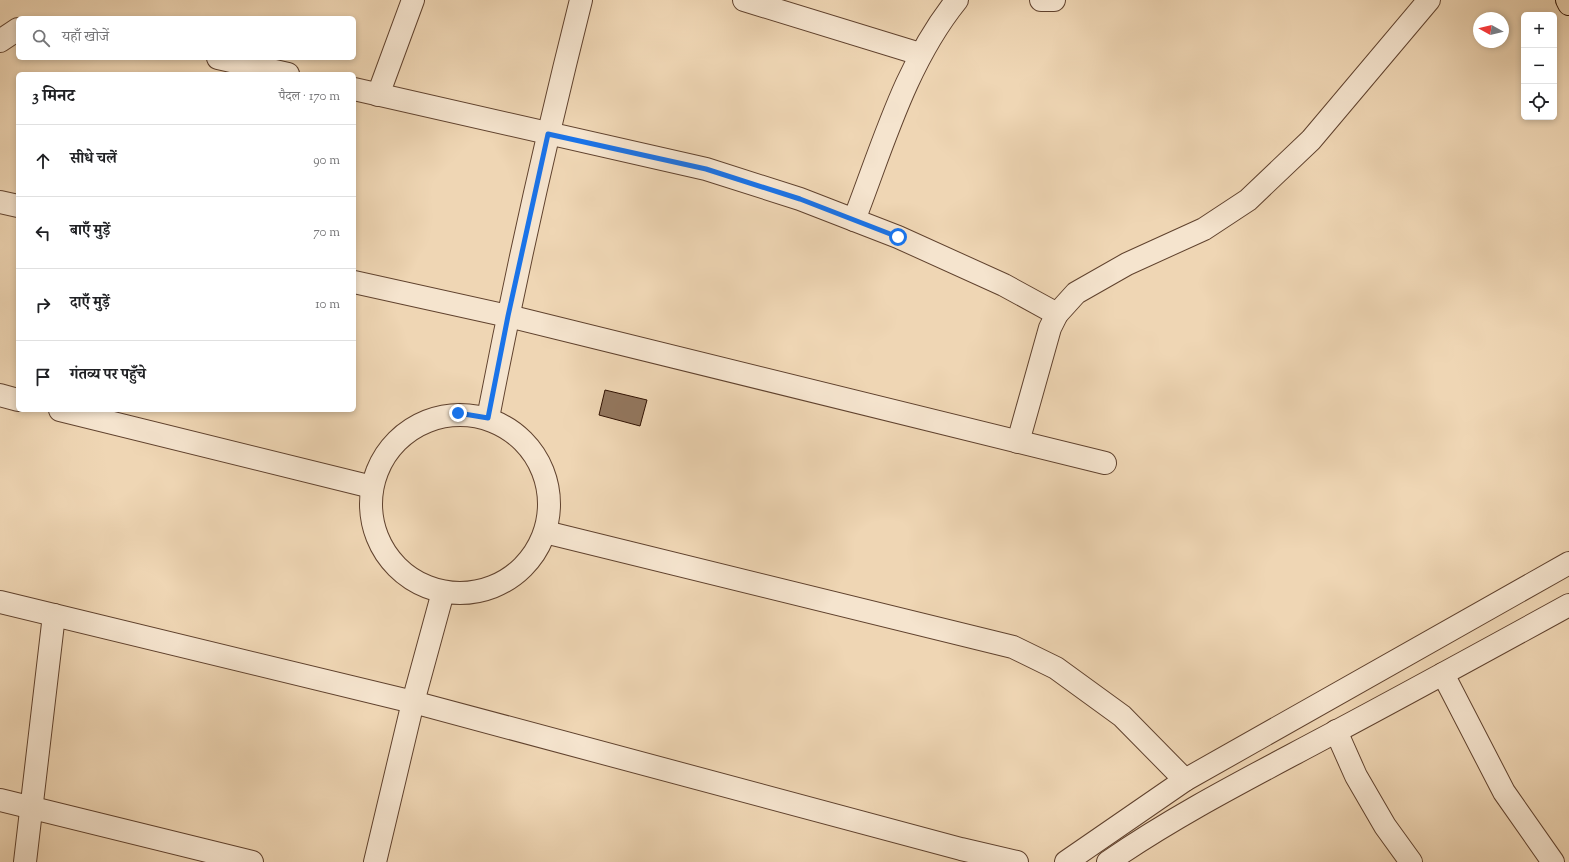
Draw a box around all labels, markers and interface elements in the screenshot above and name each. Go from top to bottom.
north arrow [1473,12,1509,48]
map controls [1521,12,1557,120]
button: + [1521,12,1557,48]
search box [16,16,356,60]
icon: search [30,27,52,49]
text: यहाँ खोजें [62,27,109,48]
button: − [1521,48,1557,84]
button: locate [1521,84,1557,120]
text: 3 मिनट [32,85,75,109]
text: पैदल · 170 m [279,88,340,106]
text: सीधे चलें [70,149,117,170]
icon: ahead [32,150,54,172]
text: 90 m [313,152,340,170]
text: बाएँ मुड़ें [70,221,110,242]
icon: left [32,222,54,244]
text: 70 m [313,224,340,242]
route start [889,228,907,246]
text: दाएँ मुड़ें [70,293,110,314]
icon: right [32,294,54,316]
text: 10 m [315,296,340,314]
text: गंतव्य पर पहुँचे [70,365,146,386]
icon: arrive [32,366,54,388]
route end [449,404,467,422]

